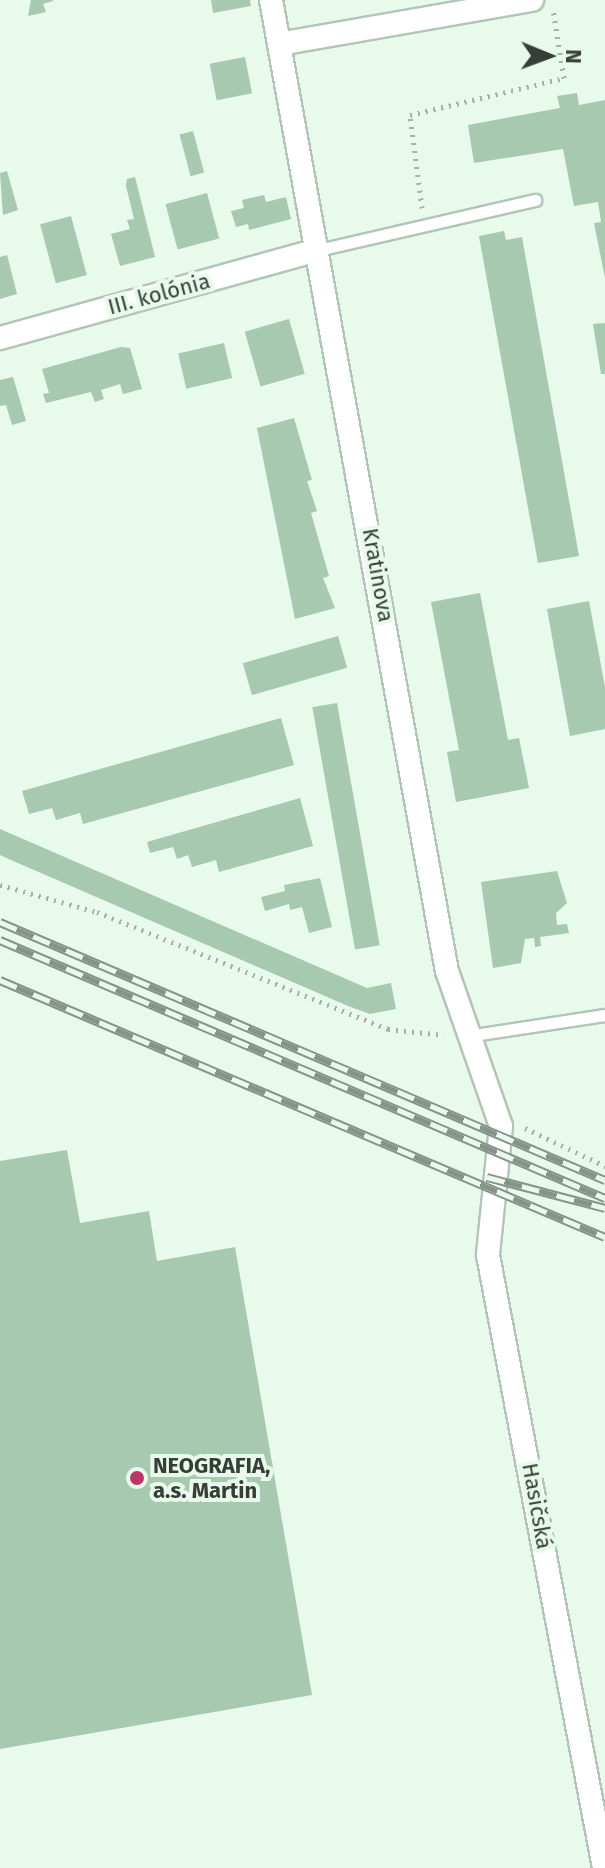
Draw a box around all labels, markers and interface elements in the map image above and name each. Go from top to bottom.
north arrow [509,16,589,96]
text: N [560,49,587,64]
street label: III. kolónia [105,268,213,320]
street label: Kratinova [357,526,399,624]
place label: NEOGRAFIA, a.s. Martin [153,1452,270,1504]
street label: Hasičská [516,1461,558,1551]
marker: NEOGRAFIA, a.s. Martin [128,1469,146,1487]

